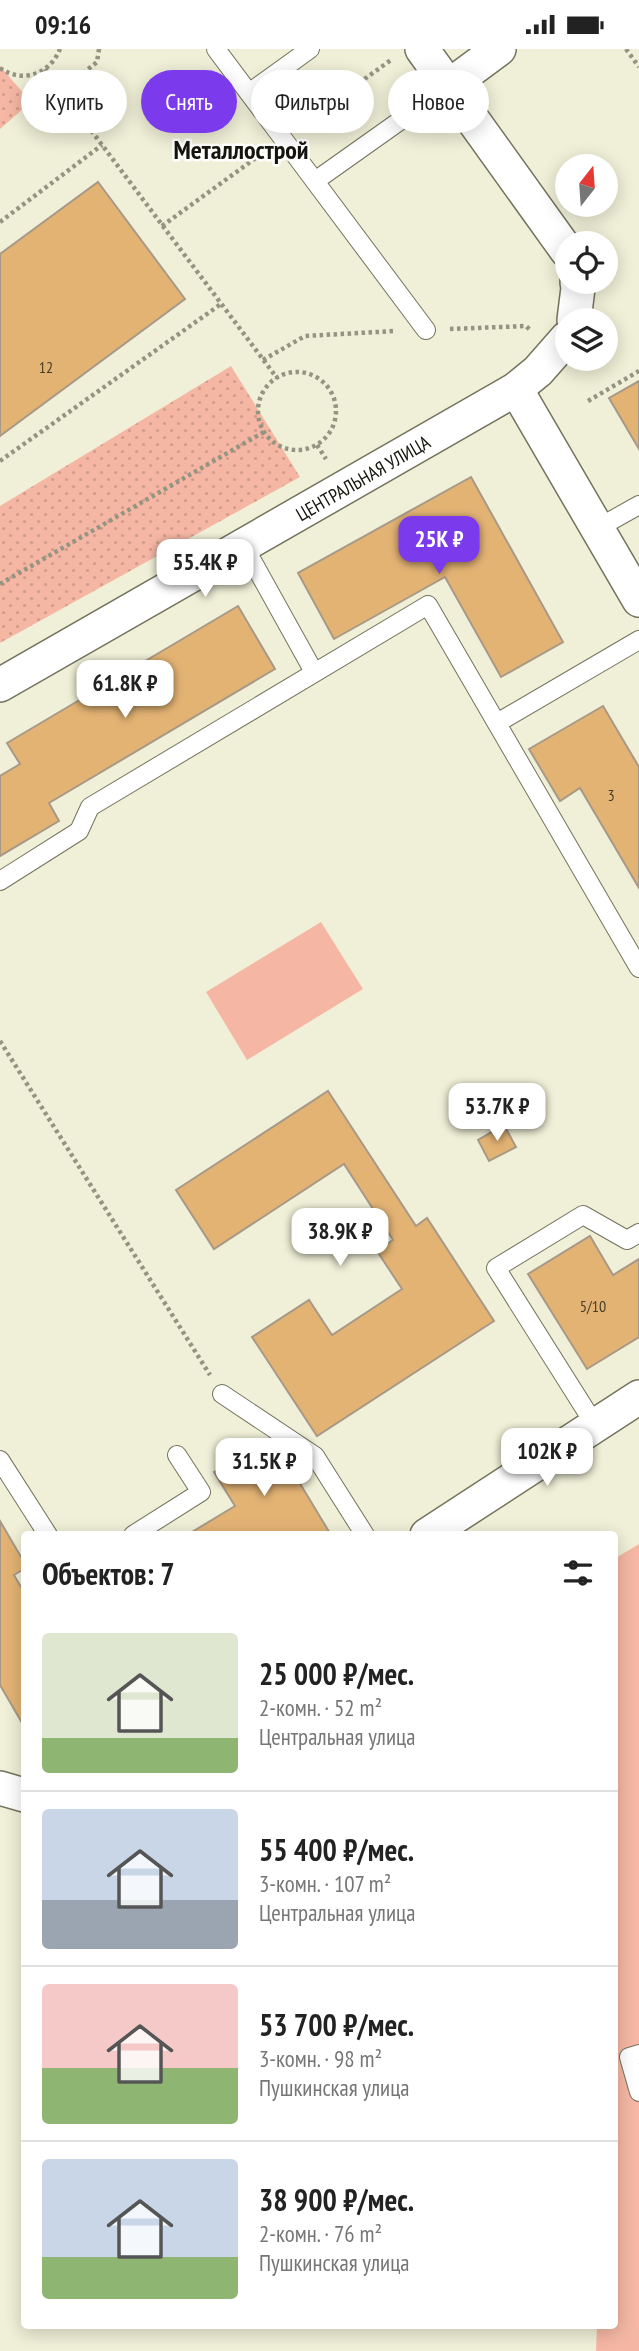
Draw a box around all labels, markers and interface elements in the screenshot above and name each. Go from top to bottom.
text: 09:16 [35,8,91,41]
chip: Купить [21,70,127,133]
chip: Снять [141,70,237,133]
chip: Фильтры [251,70,374,133]
chip: Новое [388,70,489,133]
district label: Металлострой [173,133,309,166]
north arrow [555,154,618,217]
map controls [555,154,618,371]
button: locate [555,231,618,294]
button: layers [555,308,618,371]
house number: 12 [39,357,53,377]
street label: ЦЕНТРАЛЬНАЯ УЛИЦА [292,430,434,526]
pin: 25K ₽ [390,517,488,576]
text: 25K ₽ [414,524,464,553]
pin: 55.4K ₽ [140,539,270,599]
text: 55.4K ₽ [173,547,237,576]
pin: 61.8K ₽ [60,661,190,720]
text: 61.8K ₽ [93,668,157,697]
house number: 3 [607,785,615,805]
pin: 53.7K ₽ [432,1083,562,1143]
text: 53.7K ₽ [465,1091,529,1120]
pin: 38.9K ₽ [275,1209,405,1268]
text: 38.9K ₽ [308,1216,372,1245]
house number: 5/10 [580,1296,606,1316]
pin: 102K ₽ [490,1429,604,1488]
text: 102K ₽ [517,1436,577,1465]
pin: 31.5K ₽ [199,1439,329,1498]
text: 31.5K ₽ [232,1446,296,1475]
text: Объектов: 7 [42,1554,175,1593]
icon: filters [559,1554,597,1592]
text: 25 000 ₽/мес. [259,1654,414,1693]
icon: home [98,1661,182,1745]
text: 2-комн. · 52 m² [259,1693,382,1722]
text: Центральная улица [259,1722,415,1751]
text: 55 400 ₽/мес. [259,1830,414,1869]
icon: home [98,1837,182,1921]
text: 3-комн. · 107 m² [259,1869,391,1898]
text: Центральная улица [259,1898,415,1927]
text: 53 700 ₽/мес. [259,2005,414,2044]
icon: home [98,2012,182,2096]
text: 3-комн. · 98 m² [259,2044,382,2073]
text: Пушкинская улица [259,2073,410,2102]
text: 38 900 ₽/мес. [259,2180,414,2219]
icon: home [98,2187,182,2271]
text: 2-комн. · 76 m² [259,2219,382,2248]
text: Пушкинская улица [259,2248,410,2277]

